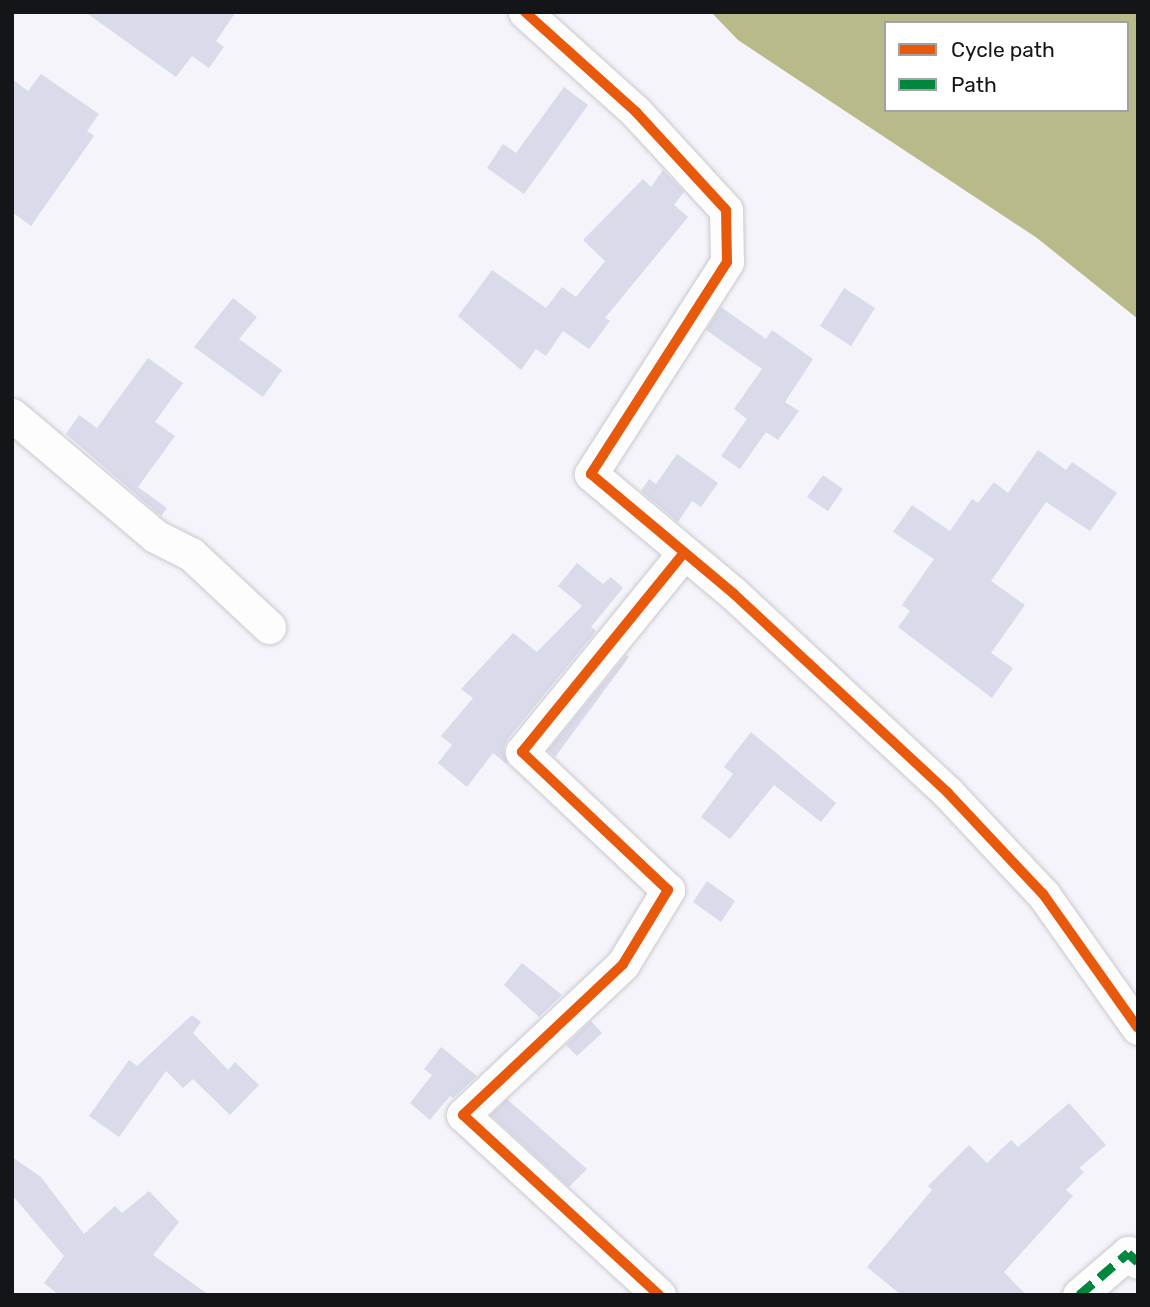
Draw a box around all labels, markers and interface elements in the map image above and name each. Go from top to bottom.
legend [884,21,1129,112]
text: Cycle path [951,37,1055,62]
text: Path [951,72,997,97]

